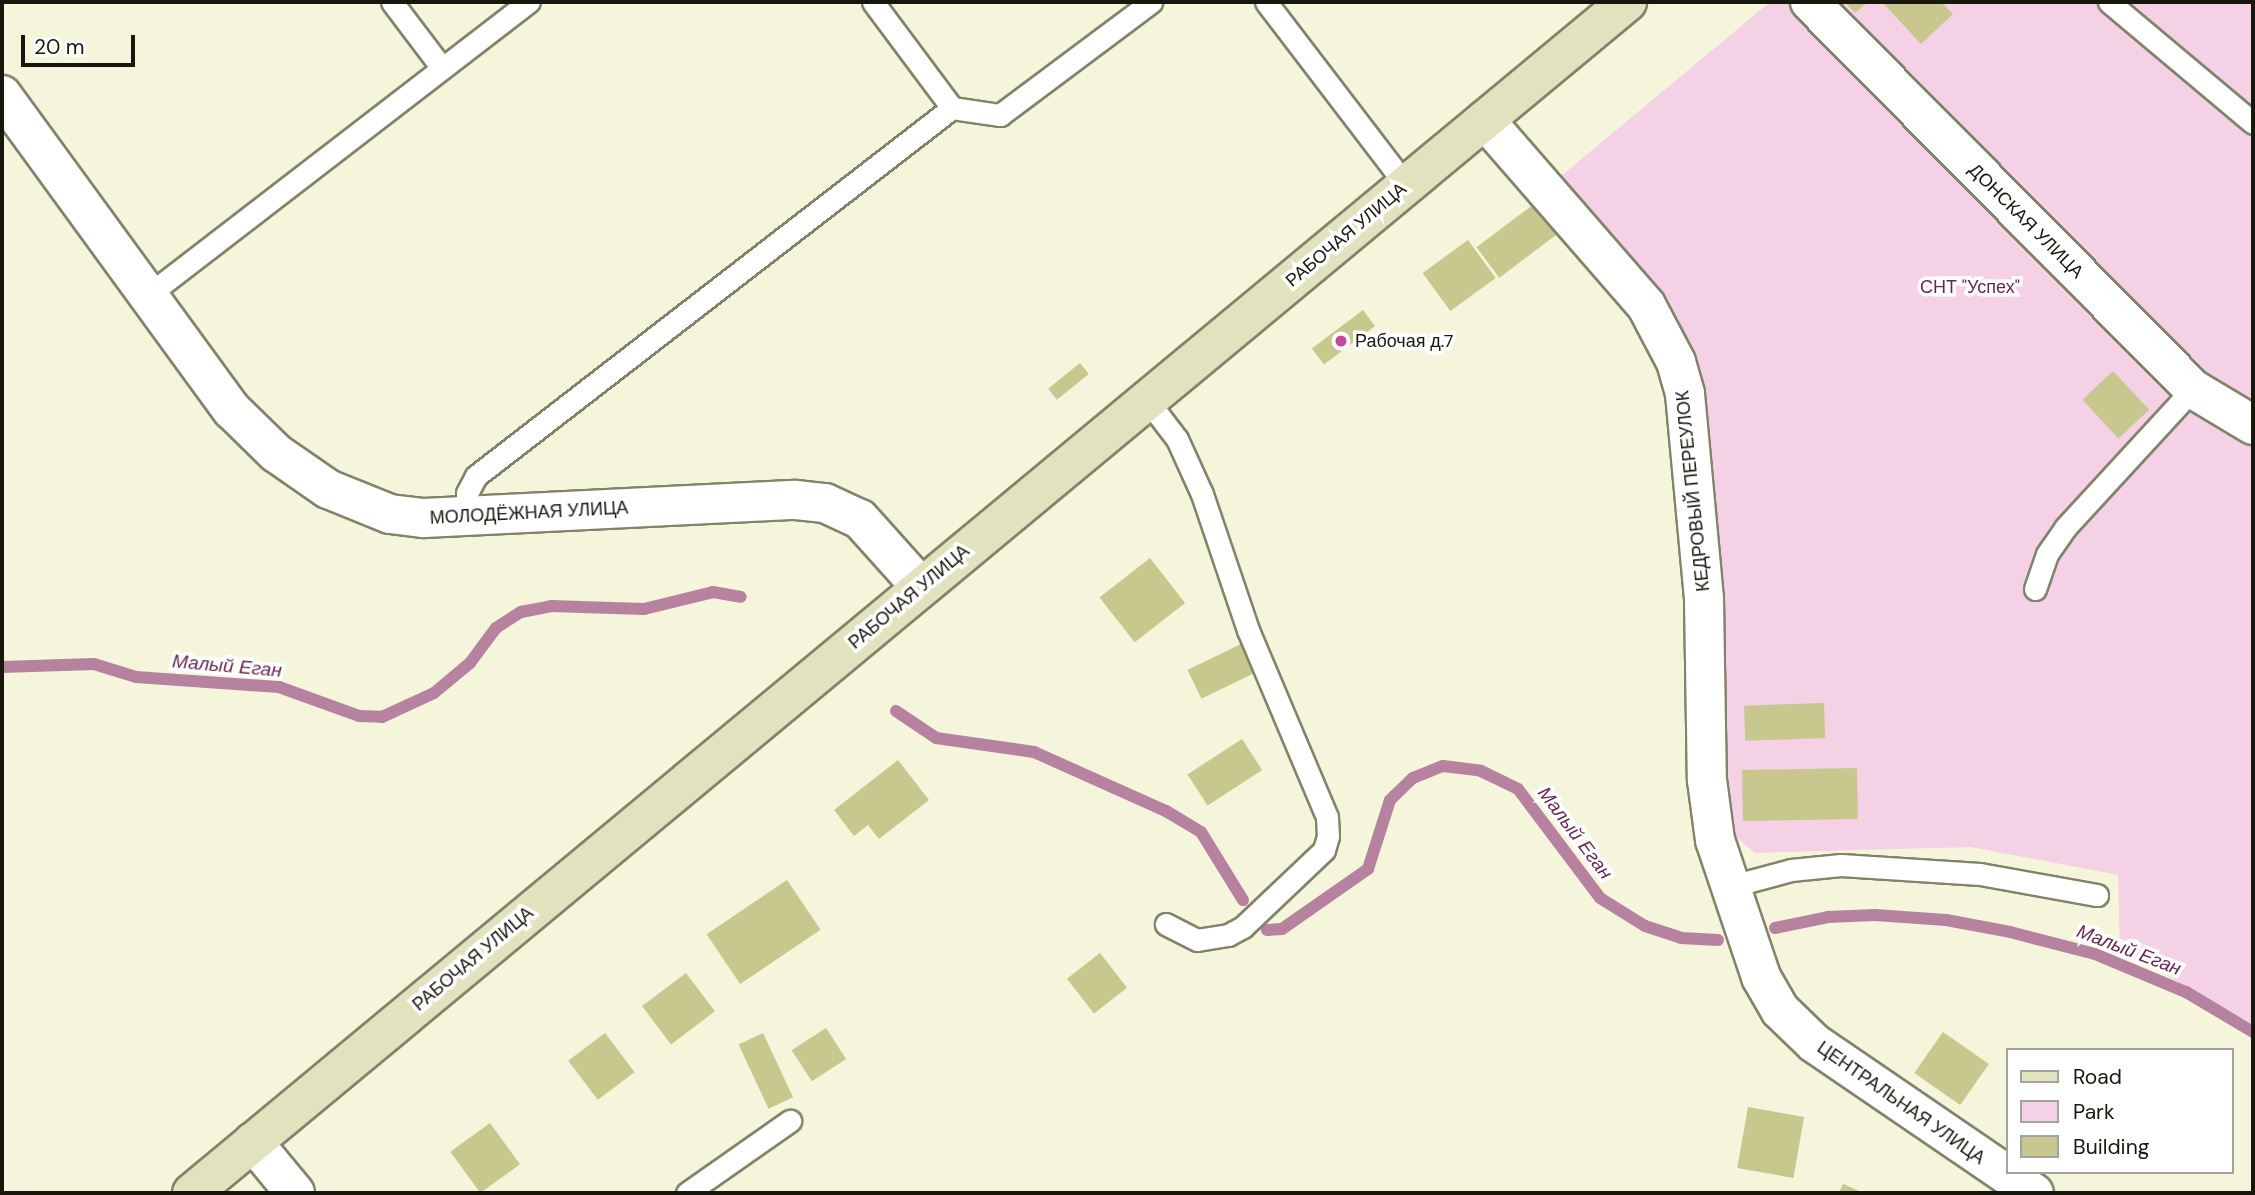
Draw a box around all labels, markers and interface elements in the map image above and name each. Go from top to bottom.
scale bar [24,21,138,65]
text: 20 m [34,33,85,61]
street label: ДОНСКАЯ УЛИЦА [1964,159,2088,283]
street label: РАБОЧАЯ УЛИЦА [1281,178,1411,292]
park label: СНТ "Успех" [1920,276,2020,298]
place label: Рабочая д.7 [1355,330,1453,352]
marker: Рабочая д.7 [1333,333,1349,349]
street label: КЕДРОВЫЙ ПЕРЕУЛОК [1672,389,1714,593]
street label: МОЛОДЁЖНАЯ УЛИЦА [429,497,629,529]
street label: РАБОЧАЯ УЛИЦА [844,540,974,654]
water label: Малый Еган [171,650,283,682]
water label: Малый Еган [1533,782,1617,884]
street label: РАБОЧАЯ УЛИЦА [408,902,538,1016]
water label: Малый Еган [2074,920,2184,980]
street label: ЦЕНТРАЛЬНАЯ УЛИЦА [1813,1037,1989,1169]
legend [2007,1048,2234,1174]
text: Road [2073,1063,2122,1091]
text: Park [2073,1098,2114,1126]
text: Building [2073,1133,2149,1161]

